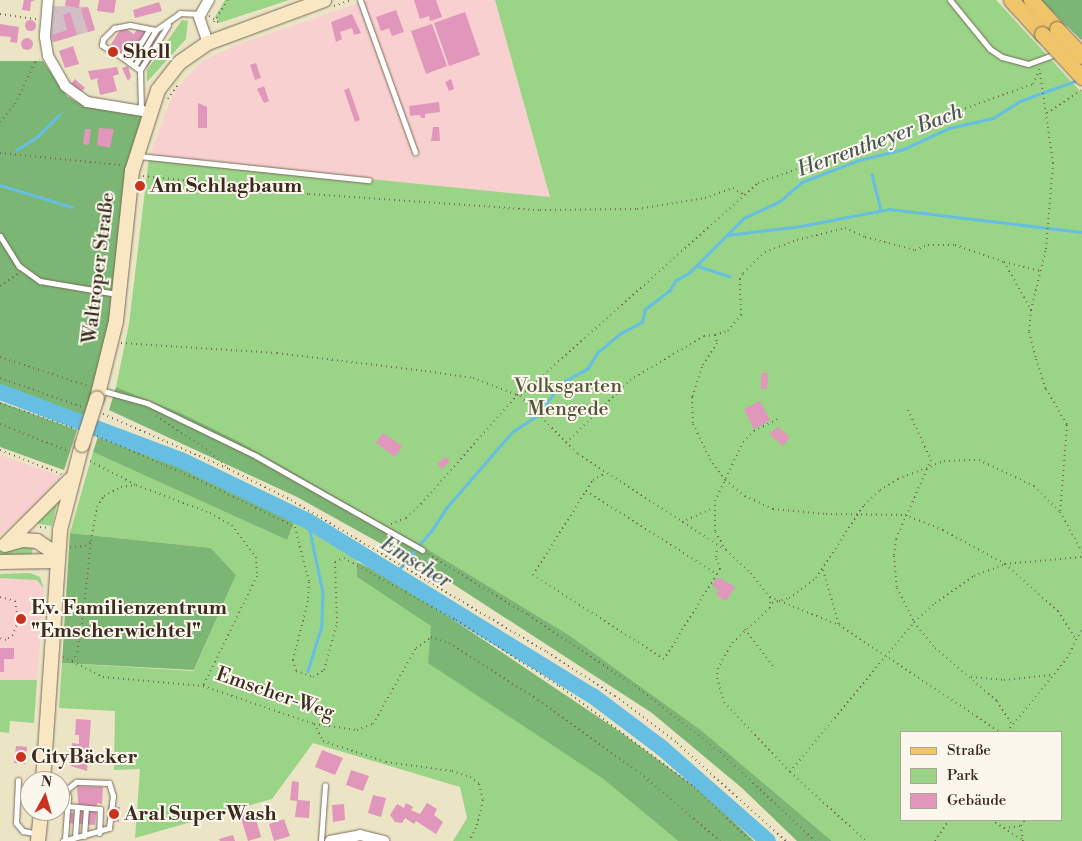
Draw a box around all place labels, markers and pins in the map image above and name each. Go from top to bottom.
place label: Shell [123,40,171,64]
marker: Shell [107,46,119,58]
place label: Am Schlagbaum [150,174,302,198]
marker: Am Schlagbaum [134,180,146,192]
place label: Ev. Familienzentrum "Emscherwichtel" [31,596,227,643]
marker: Ev. Familienzentrum "Emscherwichtel" [15,613,27,625]
place label: CityBäcker [31,745,138,769]
marker: CityBäcker [15,751,27,763]
place label: Aral SuperWash [124,802,277,826]
marker: Aral SuperWash [108,808,120,820]

